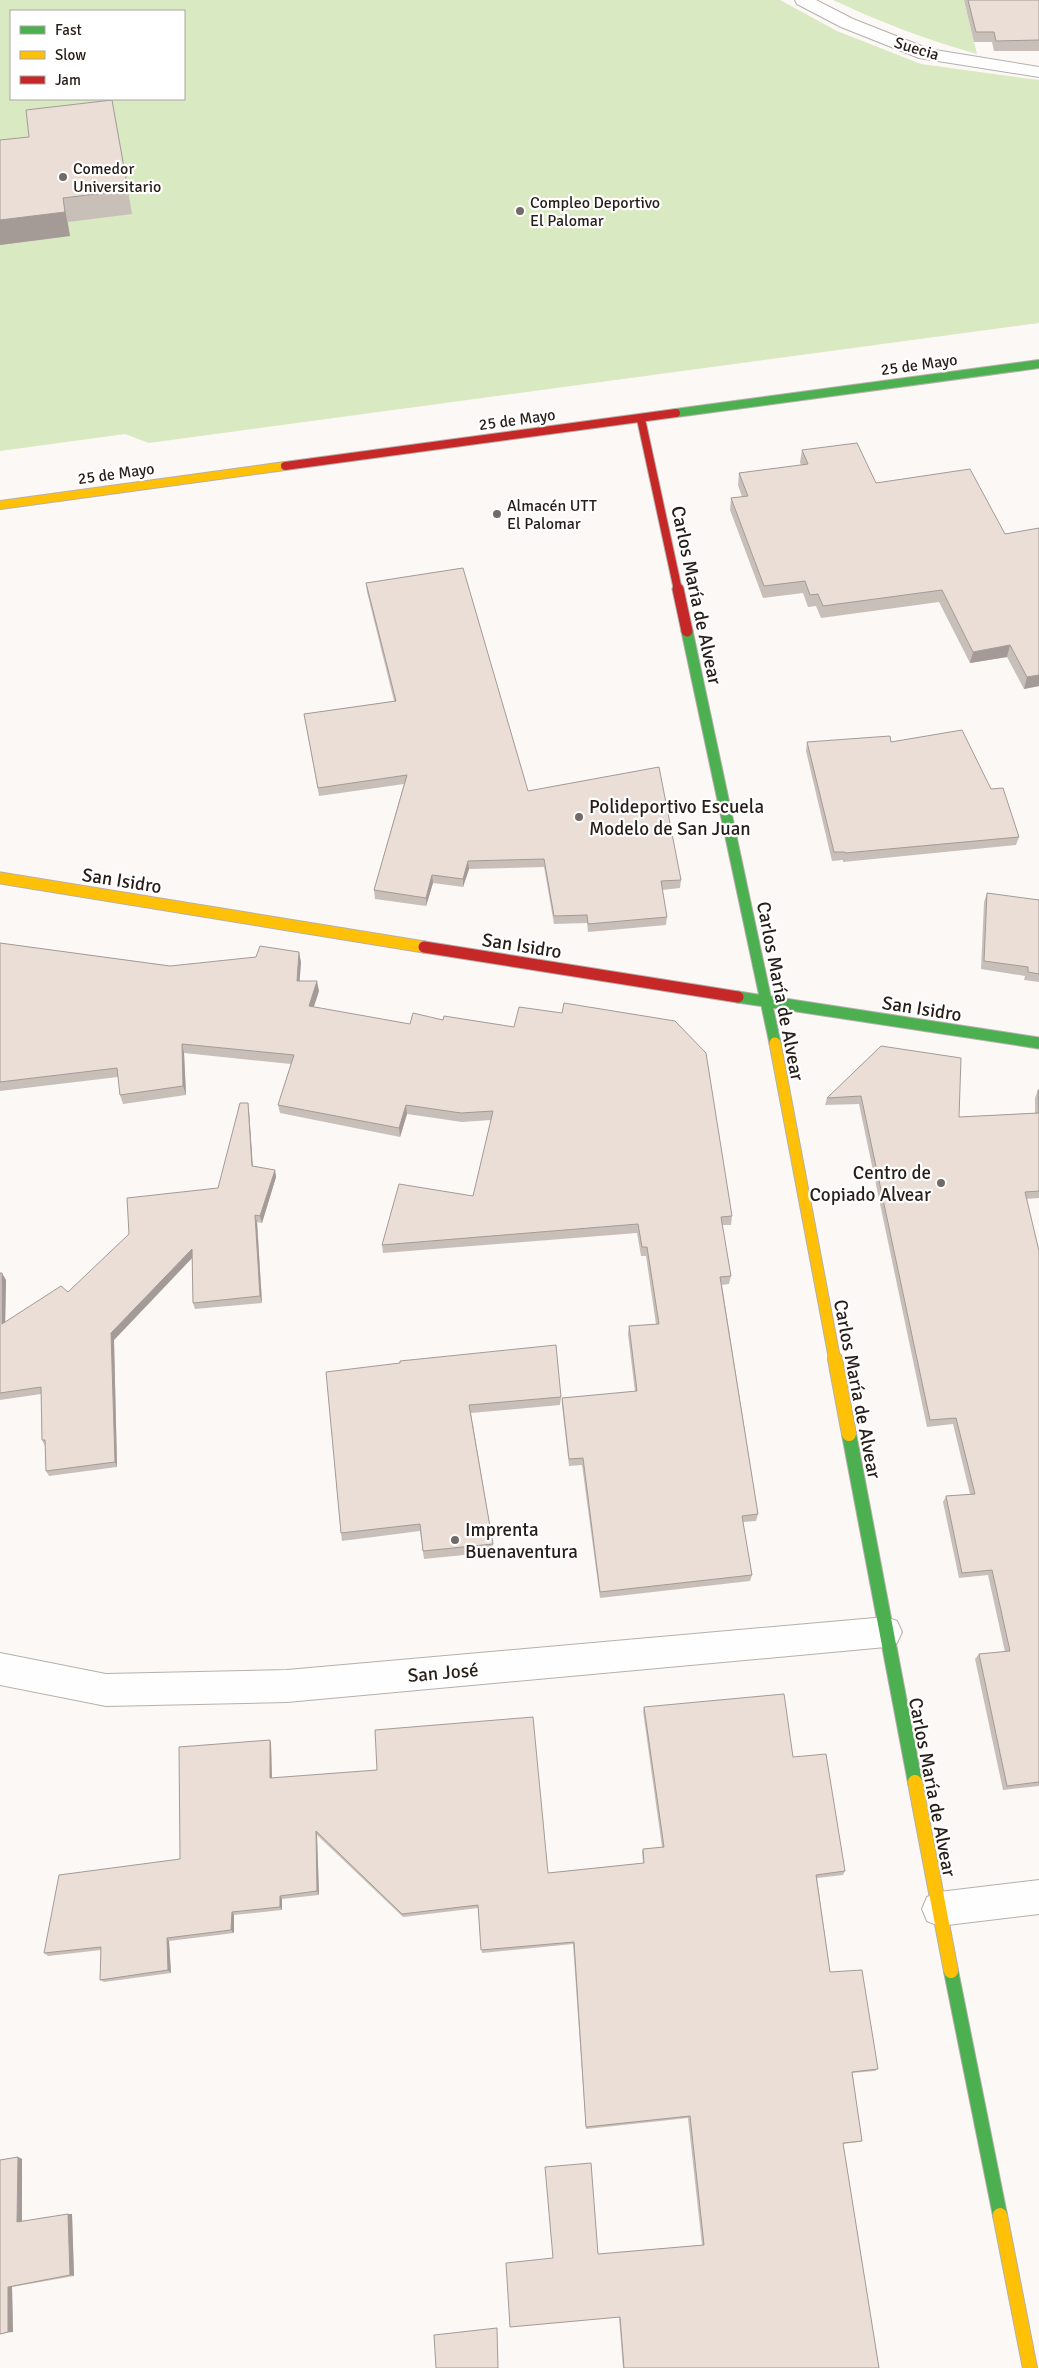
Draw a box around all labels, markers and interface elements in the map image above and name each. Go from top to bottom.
legend [10,10,185,100]
text: Fast [55,21,82,39]
street label: Suecia [892,33,942,65]
text: Slow [55,46,86,64]
text: Jam [55,71,81,89]
place label: Comedor Universitario [73,159,161,197]
marker: Comedor Universitario [57,171,69,183]
place label: Compleo Deportivo El Palomar [530,193,660,231]
marker: Compleo Deportivo El Palomar [514,205,526,217]
street label: 25 de Mayo [879,350,959,380]
street label: 25 de Mayo [477,405,557,435]
street label: 25 de Mayo [76,459,156,489]
place label: Almacén UTT El Palomar [507,496,597,534]
street label: Carlos María de Alvear [665,504,727,687]
marker: Almacén UTT El Palomar [491,508,503,520]
place label: Polideportivo Escuela Modelo de San Juan [589,795,764,841]
marker: Polideportivo Escuela Modelo de San Juan [573,811,585,823]
street label: San Isidro [80,863,164,899]
street label: Carlos María de Alvear [751,900,809,1083]
street label: San Isidro [480,928,564,964]
street label: San Isidro [880,991,964,1027]
place label: Centro de Copiado Alvear [810,1161,931,1207]
marker: Centro de Copiado Alvear [935,1177,947,1189]
street label: Carlos María de Alvear [828,1298,886,1481]
place label: Imprenta Buenaventura [465,1518,578,1564]
marker: Imprenta Buenaventura [449,1534,461,1546]
street label: San José [407,1658,479,1688]
street label: Carlos María de Alvear [903,1696,961,1879]

